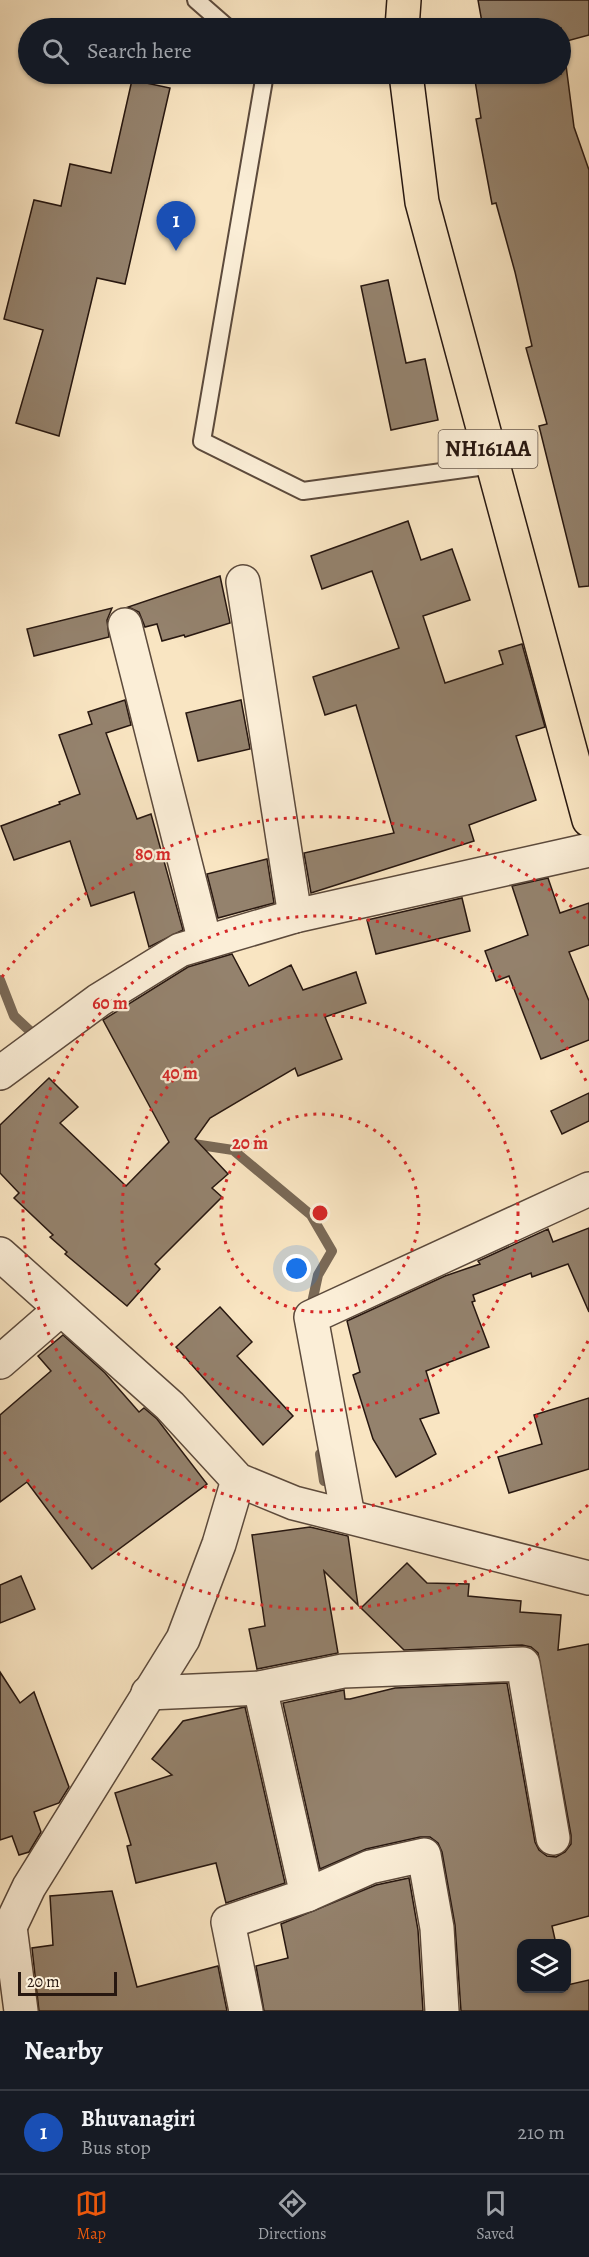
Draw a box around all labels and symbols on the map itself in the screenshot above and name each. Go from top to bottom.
pin: 1 [156,202,195,251]
road number: NH161AA [438,430,538,468]
text: 80 m [135,842,171,866]
text: 60 m [92,991,128,1015]
text: 40 m [162,1061,198,1085]
text: 20 m [232,1131,268,1155]
centre of rings [310,1203,330,1223]
your location [282,1254,311,1283]
scale bar [18,1969,117,1996]

